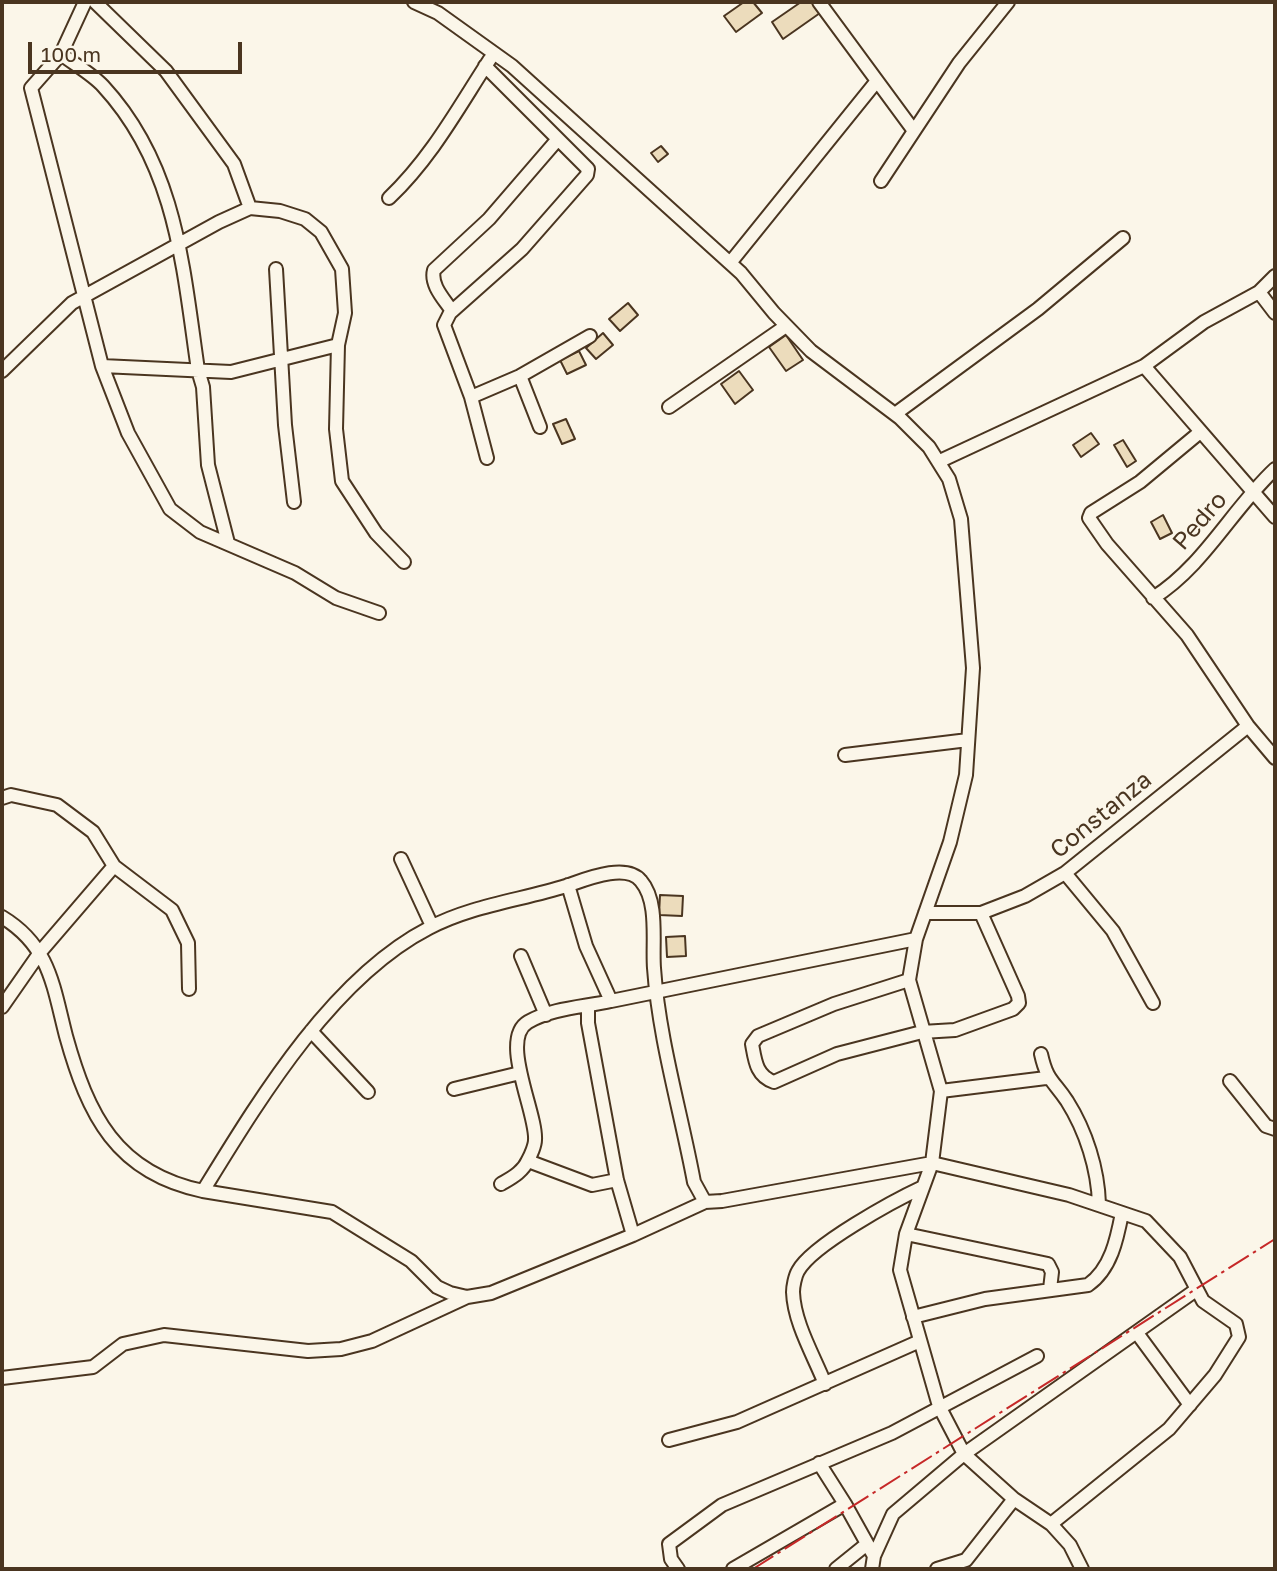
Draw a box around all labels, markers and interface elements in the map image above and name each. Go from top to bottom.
scale bar [32,28,245,72]
text: 100 m [41,41,101,67]
street label: Pedro [1167,486,1233,556]
street label: Constanza [1045,765,1157,865]

